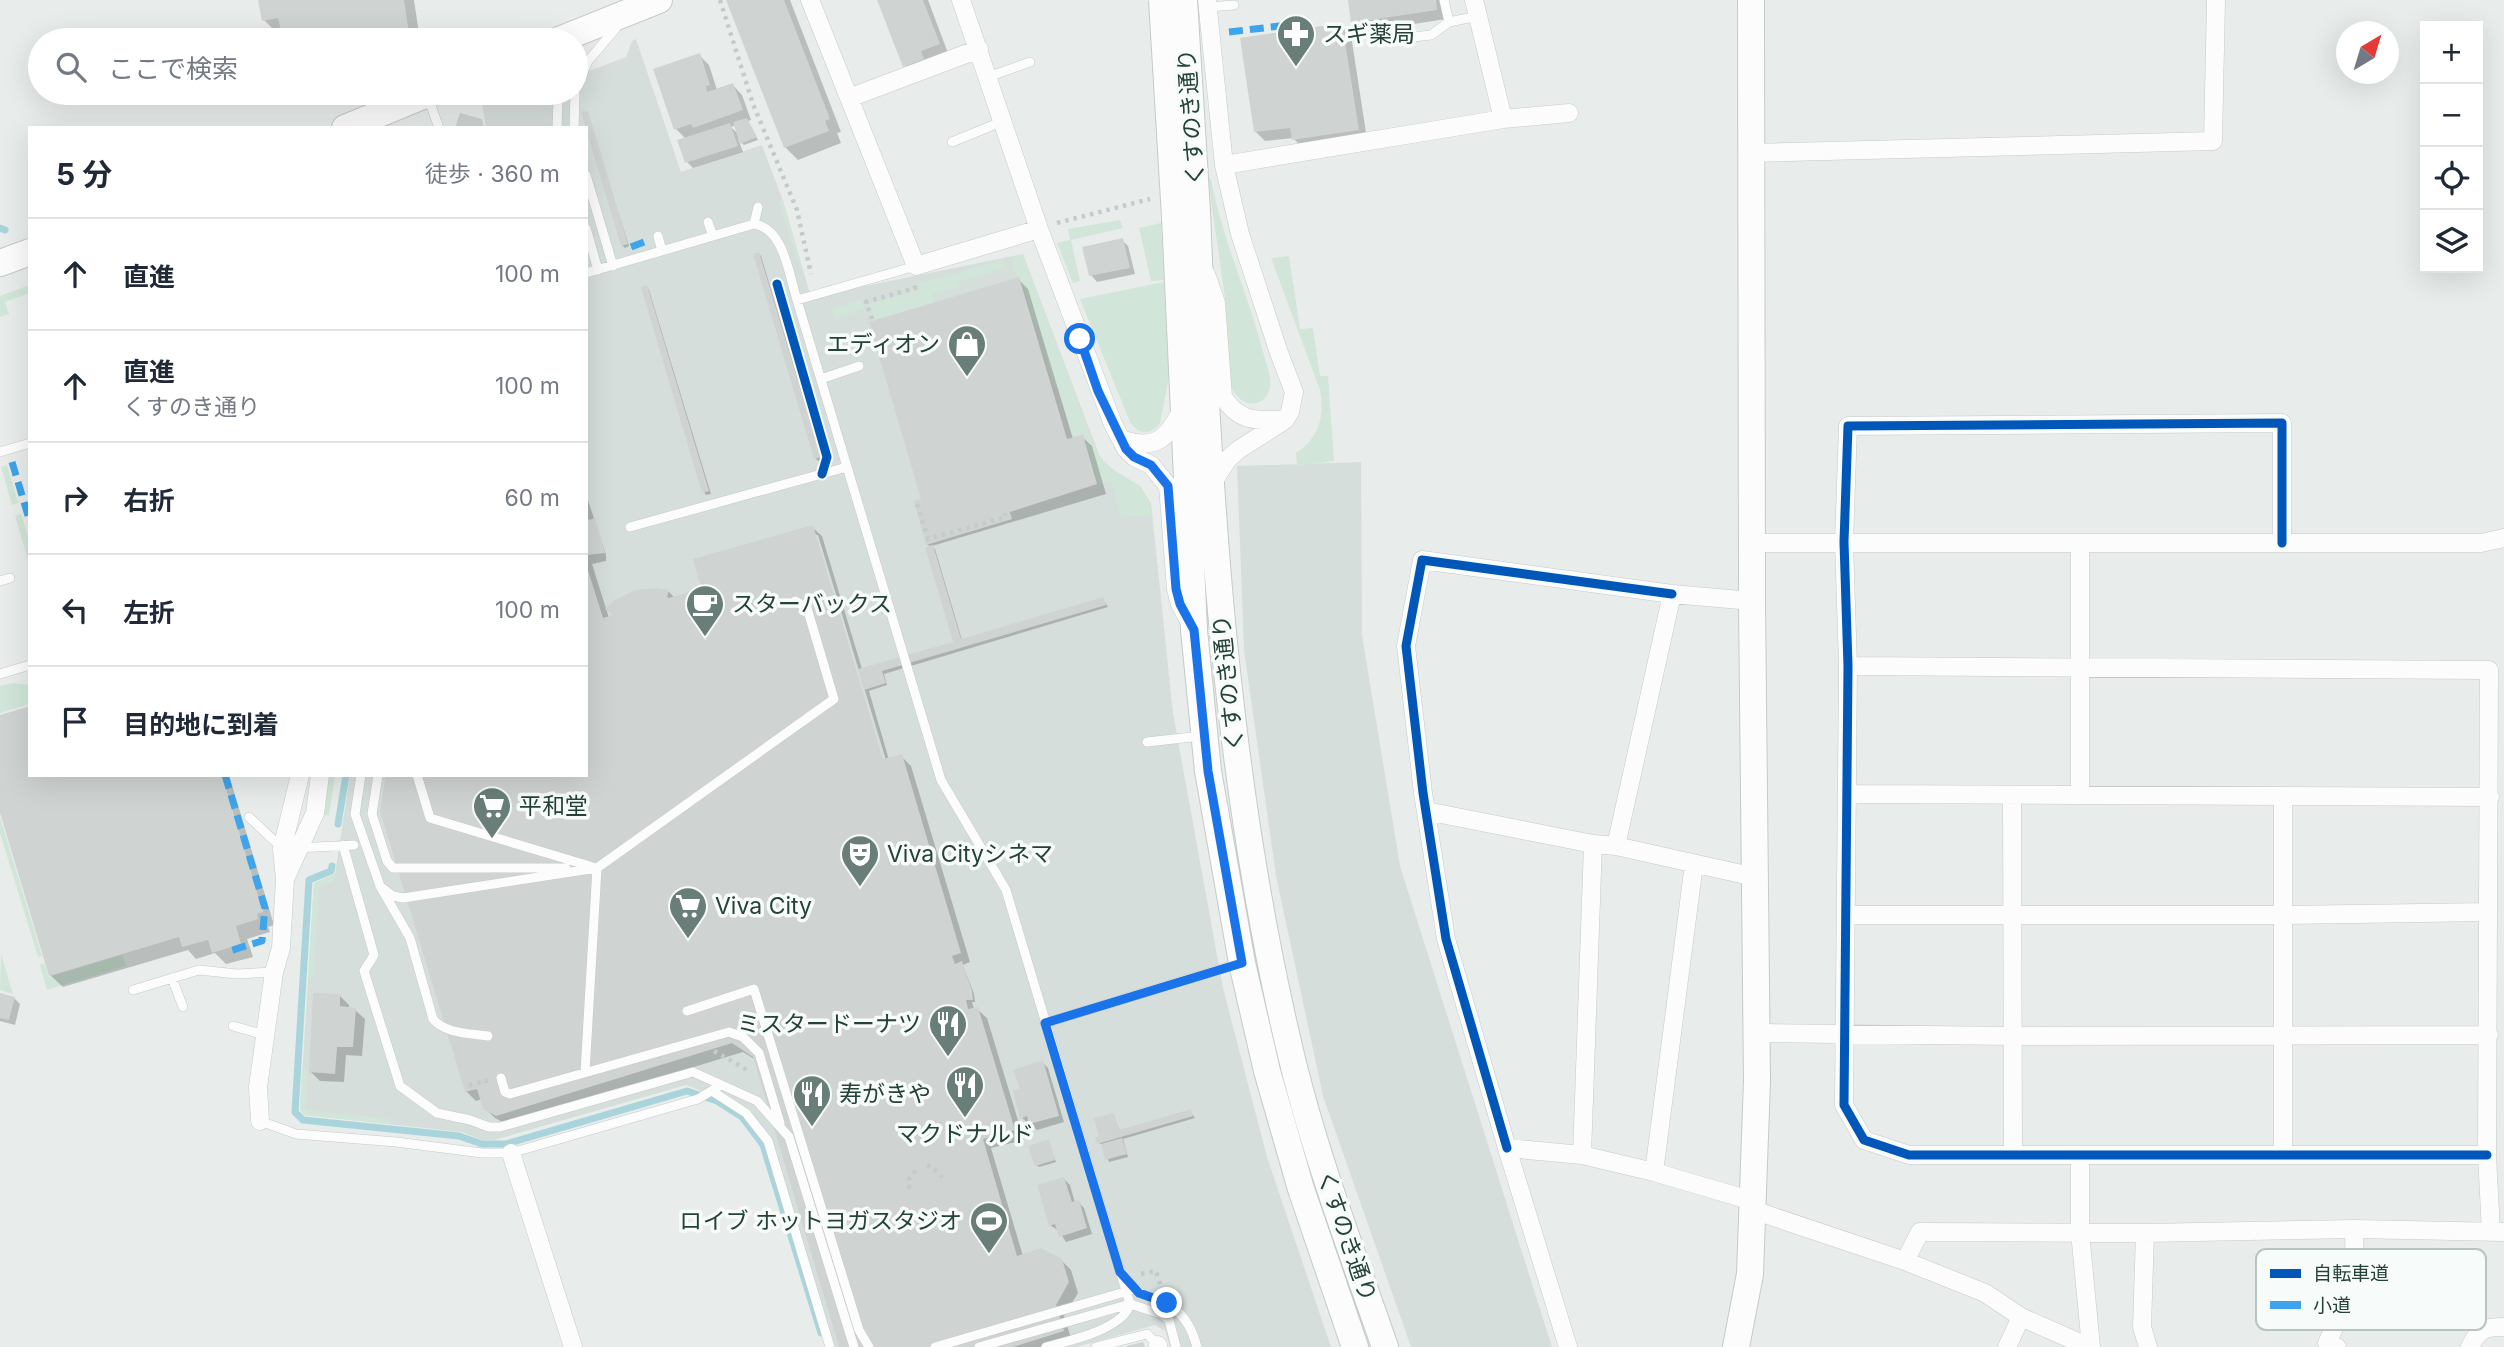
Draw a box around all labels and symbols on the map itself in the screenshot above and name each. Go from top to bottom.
pharmacy icon: スギ薬局 [1275,13,1317,68]
place label: スギ薬局 [1323,20,1415,48]
north arrow [2336,21,2399,84]
street label: くすのき通り [1172,48,1210,186]
shop icon: エディオン [946,323,988,378]
route start [1064,323,1095,354]
place label: エディオン [827,330,940,358]
cafe icon: スターバックス [684,583,726,638]
place label: スターバックス [732,590,892,618]
street label: くすのき通り [1207,613,1249,753]
supermarket icon: 平和堂 [471,785,513,840]
place label: 平和堂 [519,792,588,820]
theatre icon: Viva Cityシネマ [839,833,881,888]
place label: Viva Cityシネマ [887,840,1053,868]
supermarket icon: Viva City [667,885,709,940]
place label: Viva City [715,892,812,920]
restaurant icon: ミスタードーナツ [927,1003,969,1058]
place label: ミスタードーナツ [737,1010,921,1038]
restaurant icon: マクドナルド [944,1064,986,1119]
restaurant icon: 寿がきや [791,1073,833,1128]
place label: 寿がきや [839,1080,931,1108]
place label: マクドナルド [896,1120,1034,1148]
street label: くすのき通り [1311,1167,1383,1305]
sports icon: ロイブ ホットヨガスタジオ [968,1200,1010,1255]
place label: ロイブ ホットヨガスタジオ [680,1207,962,1235]
legend [2256,1249,2486,1330]
text: 自転車道 [2313,1262,2389,1285]
route end [1151,1287,1182,1318]
text: 小道 [2313,1294,2351,1317]

